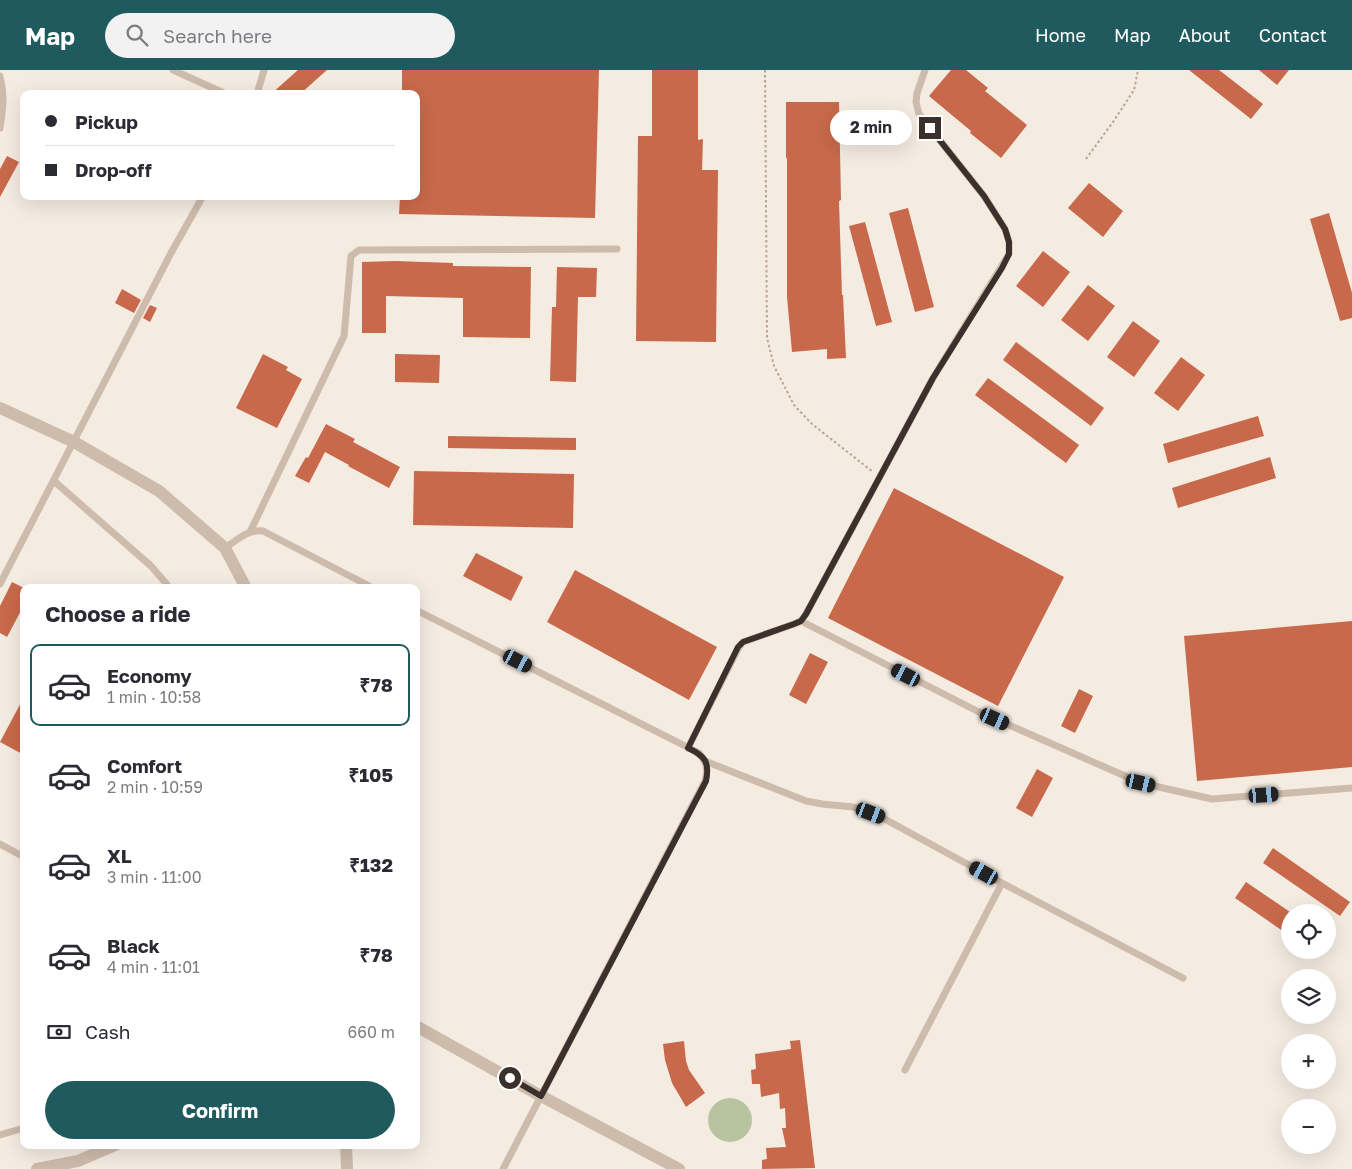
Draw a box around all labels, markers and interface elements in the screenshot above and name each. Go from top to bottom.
search box [105,13,455,58]
text: Map [25,21,75,50]
icon: search [123,21,151,49]
text: Search here [163,24,272,47]
text: Home [1035,24,1086,46]
text: Map [1114,24,1151,46]
text: About [1179,24,1231,46]
text: Contact [1259,24,1327,46]
text: Pickup [75,110,138,133]
callout: 2 min [830,110,912,146]
text: 2 min [850,117,892,137]
route end [919,117,941,139]
text: Drop-off [75,158,152,181]
text: Choose a ride [45,600,191,627]
car [501,648,534,674]
car [889,662,922,688]
icon: car [47,663,92,708]
text: Economy [107,664,192,687]
text: ₹78 [360,673,393,696]
text: 1 min · 10:58 [107,687,201,707]
car [978,706,1011,732]
icon: car [47,753,92,798]
text: Comfort [107,754,182,777]
text: ₹105 [348,763,393,786]
car [1124,772,1157,794]
text: 2 min · 10:59 [107,777,203,797]
car [1248,786,1279,804]
car [854,801,887,825]
icon: car [47,843,92,888]
text: XL [107,844,132,867]
text: ₹132 [349,853,393,876]
car [967,859,1000,887]
text: 3 min · 11:00 [107,867,202,887]
map controls [1281,904,1336,1154]
button: locate [1281,904,1336,959]
icon: car [47,933,92,978]
text: Black [107,934,160,957]
text: ₹78 [360,943,393,966]
text: 4 min · 11:01 [107,957,200,977]
button: layers [1281,969,1336,1024]
icon: cash [45,1018,73,1046]
text: Cash [85,1020,130,1043]
text: 660 m [348,1022,395,1042]
button: + [1281,1034,1336,1089]
route start [499,1067,521,1089]
button: Confirm [45,1081,395,1139]
button: − [1281,1099,1336,1154]

